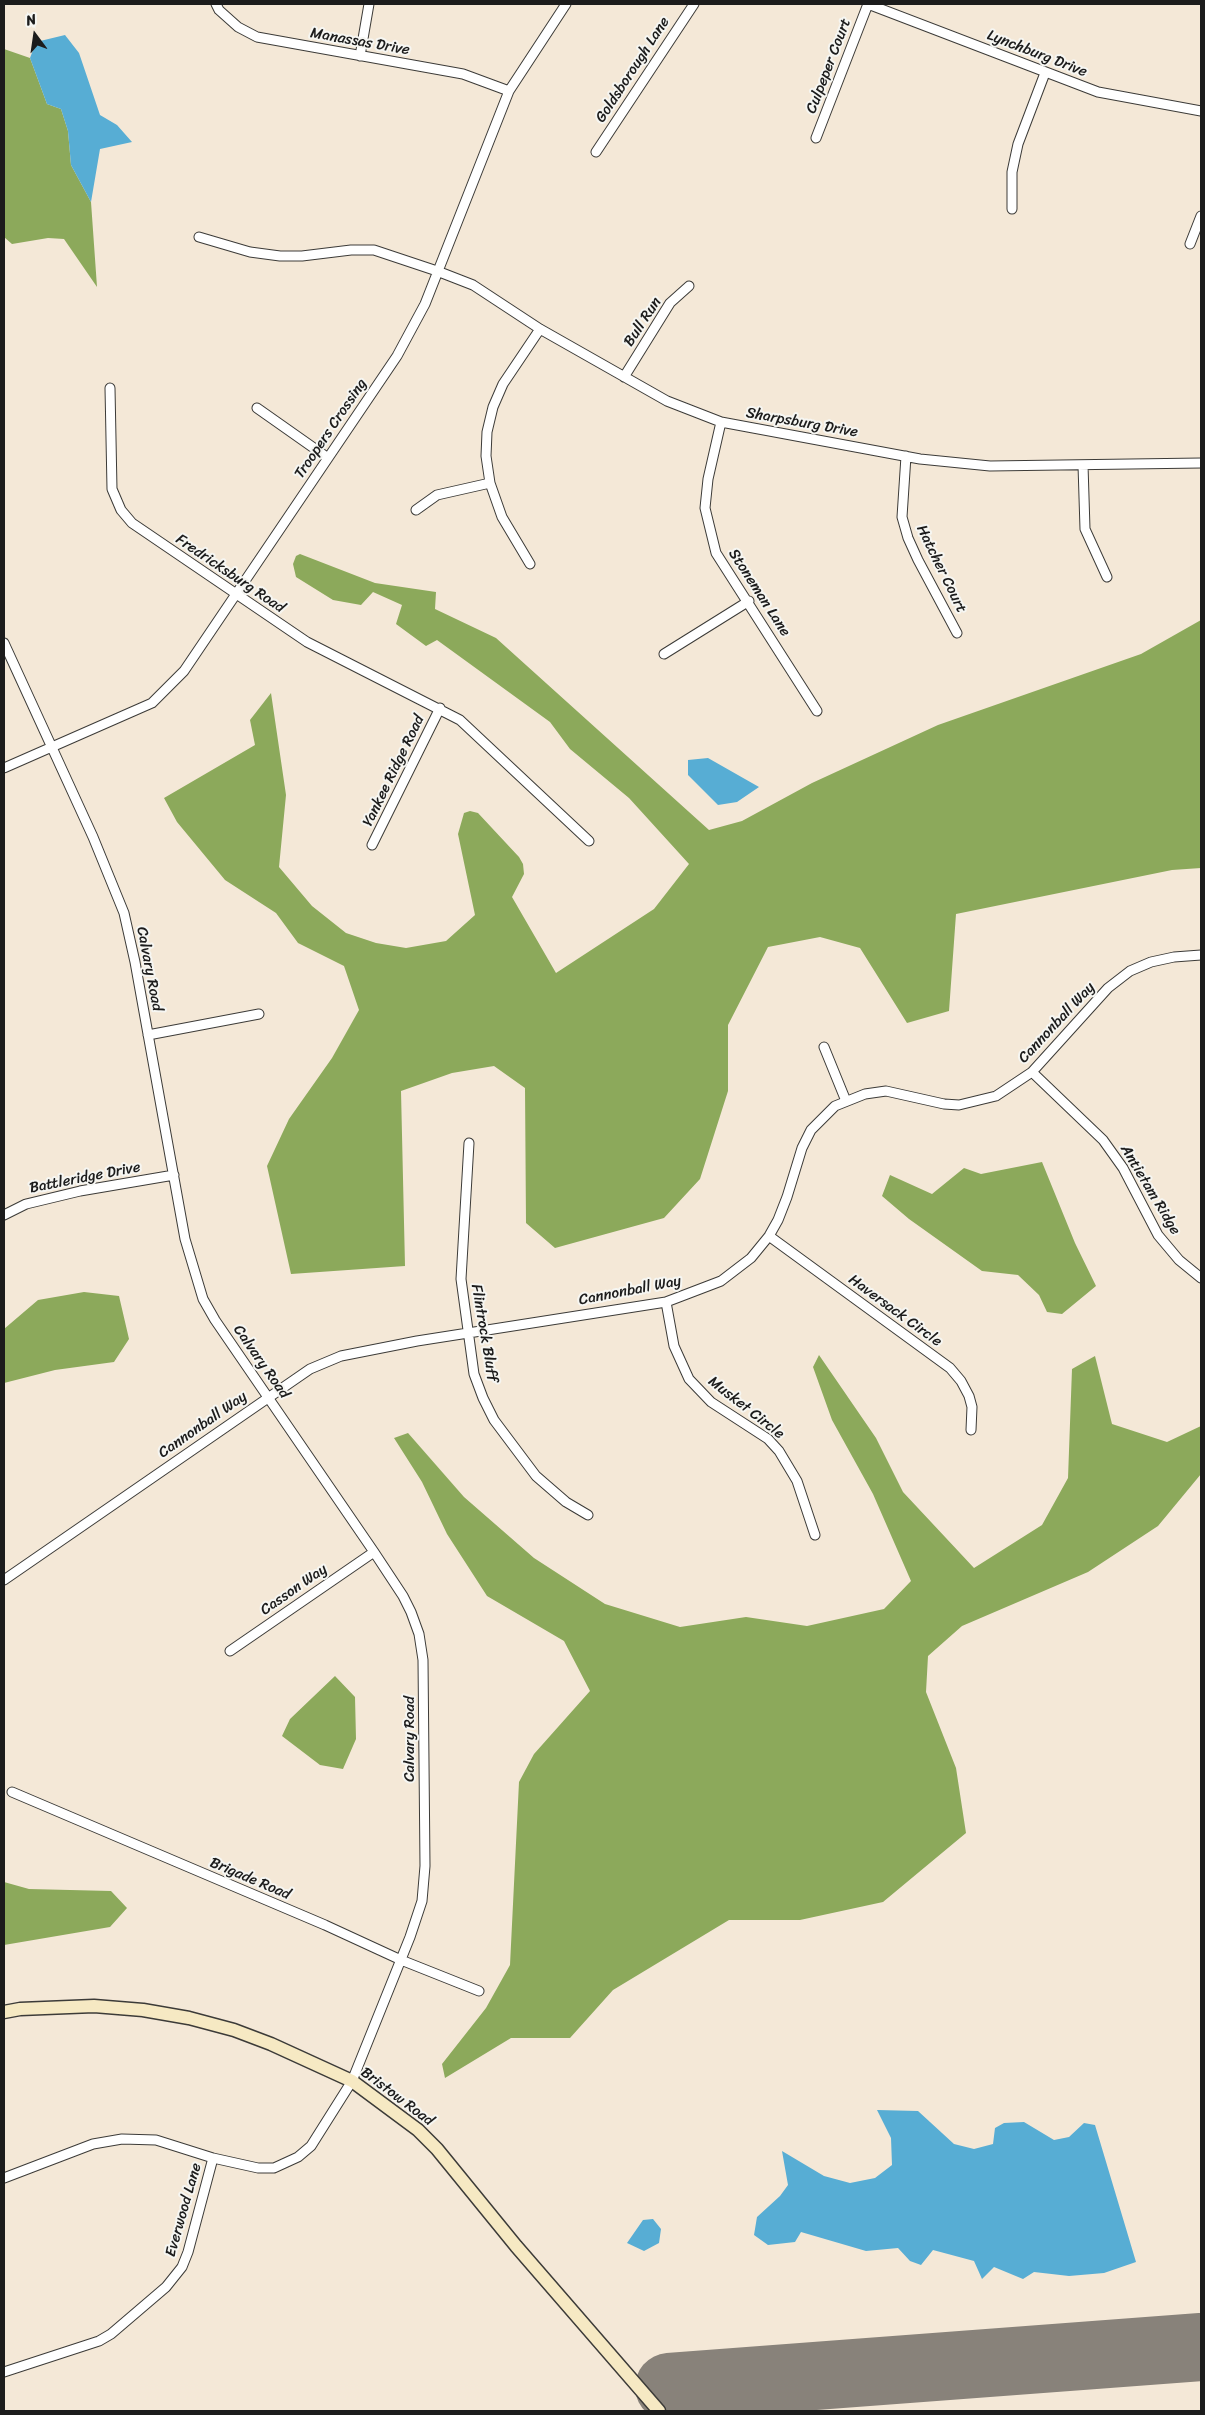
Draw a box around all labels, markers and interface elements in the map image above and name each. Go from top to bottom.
text: N [24,7,39,33]
north arrow [10,10,60,60]
street label: Goldsborough Lane [592,14,674,126]
street label: Culpeper Court [803,16,855,116]
street label: Manassas Drive [309,24,411,60]
street label: Lynchburg Drive [984,27,1090,81]
street label: Bull Run [620,294,666,350]
street label: Troopers Crossing [291,376,371,482]
street label: Sharpsburg Drive [745,404,859,442]
street label: Hatcher Court [912,522,970,616]
street label: Fredricksburg Road [172,531,288,617]
street label: Stoneman Lane [724,546,794,640]
street label: Yankee Ridge Road [359,712,429,830]
street label: Calvary Road [132,925,166,1013]
street label: Cannonball Way [1015,979,1099,1067]
street label: Antietam Ridge [1116,1142,1184,1238]
street label: Battleridge Drive [28,1158,142,1198]
street label: Haversack Circle [845,1271,945,1351]
street label: Cannonball Way [577,1272,683,1310]
street label: Flintrock Bluff [467,1283,501,1383]
street label: Calvary Road [229,1322,293,1402]
street label: Musket Circle [704,1373,788,1443]
street label: Cannonball Way [155,1388,251,1462]
street label: Casson Way [257,1560,331,1620]
street label: Calvary Road [401,1696,419,1782]
street label: Brigade Road [207,1854,293,1904]
street label: Bristow Road [357,2064,437,2130]
street label: Everwood Lane [162,2161,206,2259]

